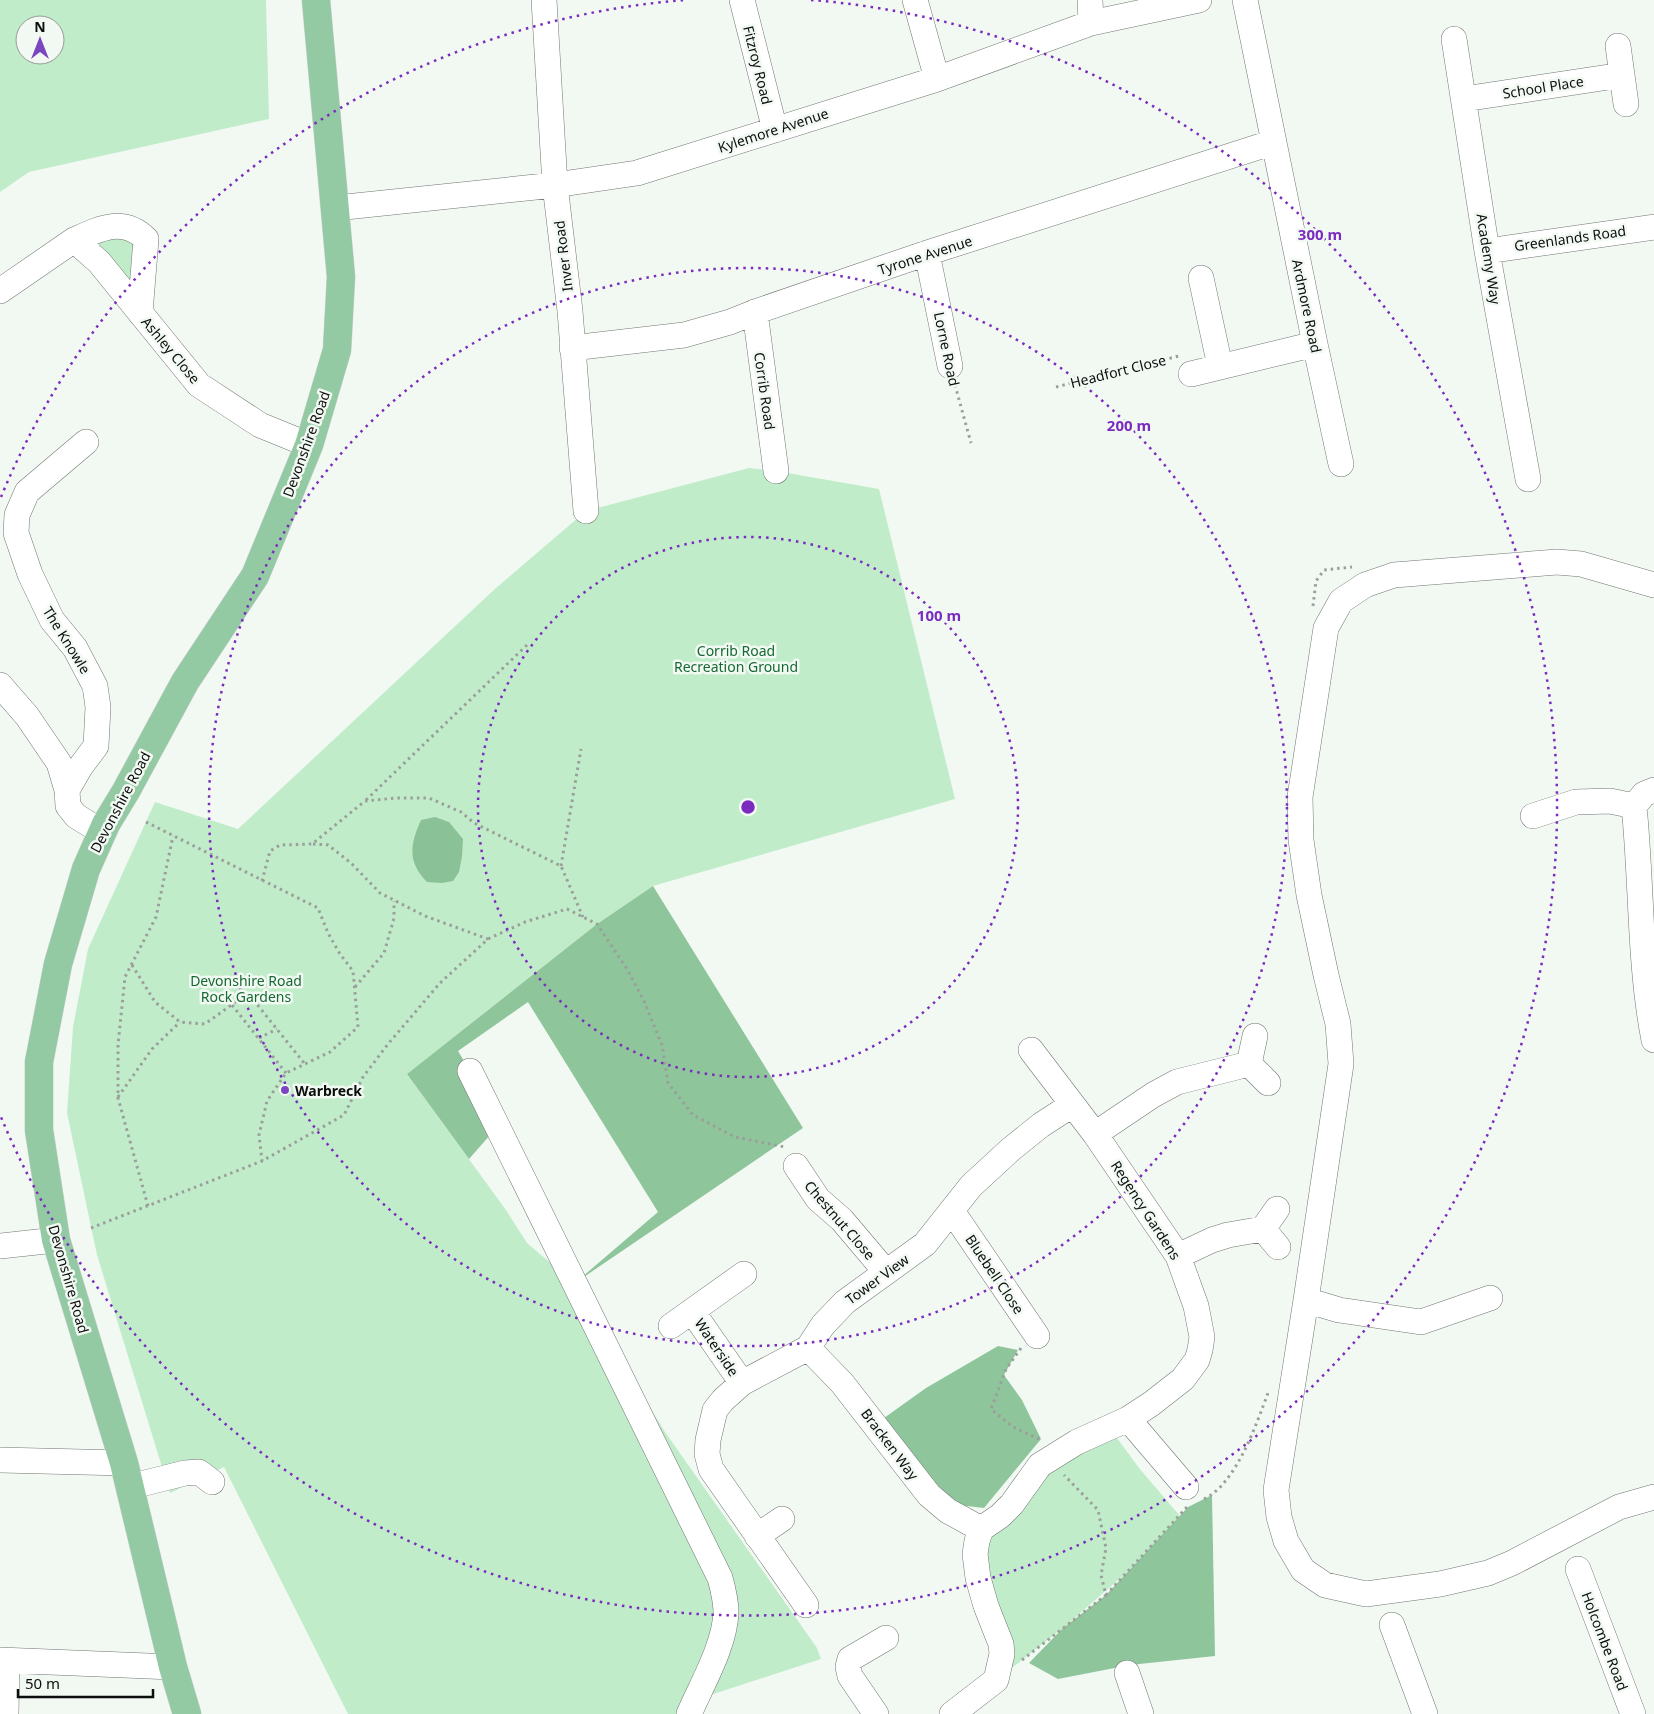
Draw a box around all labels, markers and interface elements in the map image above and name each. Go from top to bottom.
north arrow [15,15,65,65]
text: N [34,17,46,36]
street label: Fitzroy Road [739,24,777,106]
street label: School Place [1501,71,1585,103]
street label: Kylemore Avenue [715,103,831,157]
street label: Academy Way [1472,212,1506,307]
street label: Inver Road [549,219,577,293]
street label: Greenlands Road [1513,221,1627,255]
text: 300 m [1298,224,1342,244]
street label: Tyrone Avenue [875,231,975,279]
street label: Ardmore Road [1288,257,1326,355]
street label: Lorne Road [930,310,964,388]
street label: Ashley Close [137,313,205,388]
street label: Headfort Close [1068,350,1168,392]
street label: Corrib Road [750,351,780,431]
street label: Devonshire Road [278,388,334,500]
text: 200 m [1107,415,1151,435]
street label: The Knowle [39,603,95,677]
text: 100 m [917,605,961,625]
park label: Corrib Road Recreation Ground [674,641,798,676]
street label: Devonshire Road [85,748,155,856]
centre of rings [739,798,757,816]
park label: Devonshire Road Rock Gardens [190,971,302,1006]
place label: Warbreck [295,1081,362,1100]
marker: Warbreck [279,1084,291,1096]
street label: Regency Gardens [1107,1157,1185,1264]
street label: Chestnut Close [800,1177,880,1264]
street label: Devonshire Road [44,1223,94,1335]
street label: Bluebell Close [961,1230,1029,1318]
street label: Tower View [842,1250,912,1308]
street label: Waterside [691,1314,743,1380]
street label: Bracken Way [857,1405,924,1484]
street label: Holcombe Road [1577,1589,1633,1693]
scale bar [18,1666,152,1698]
text: 50 m [25,1673,60,1693]

